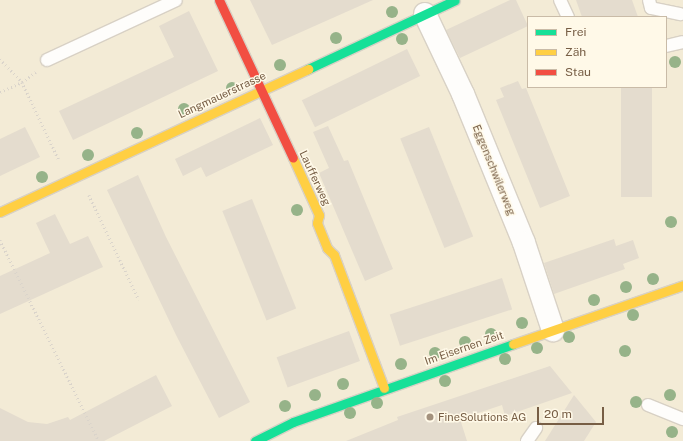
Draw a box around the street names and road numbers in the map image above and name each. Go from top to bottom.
street label: Langmauerstrasse [176,69,268,121]
street label: Eggenschwilerweg [470,123,518,217]
street label: Laufferweg [297,148,333,208]
street label: Im Eisernen Zeit [423,328,505,368]

